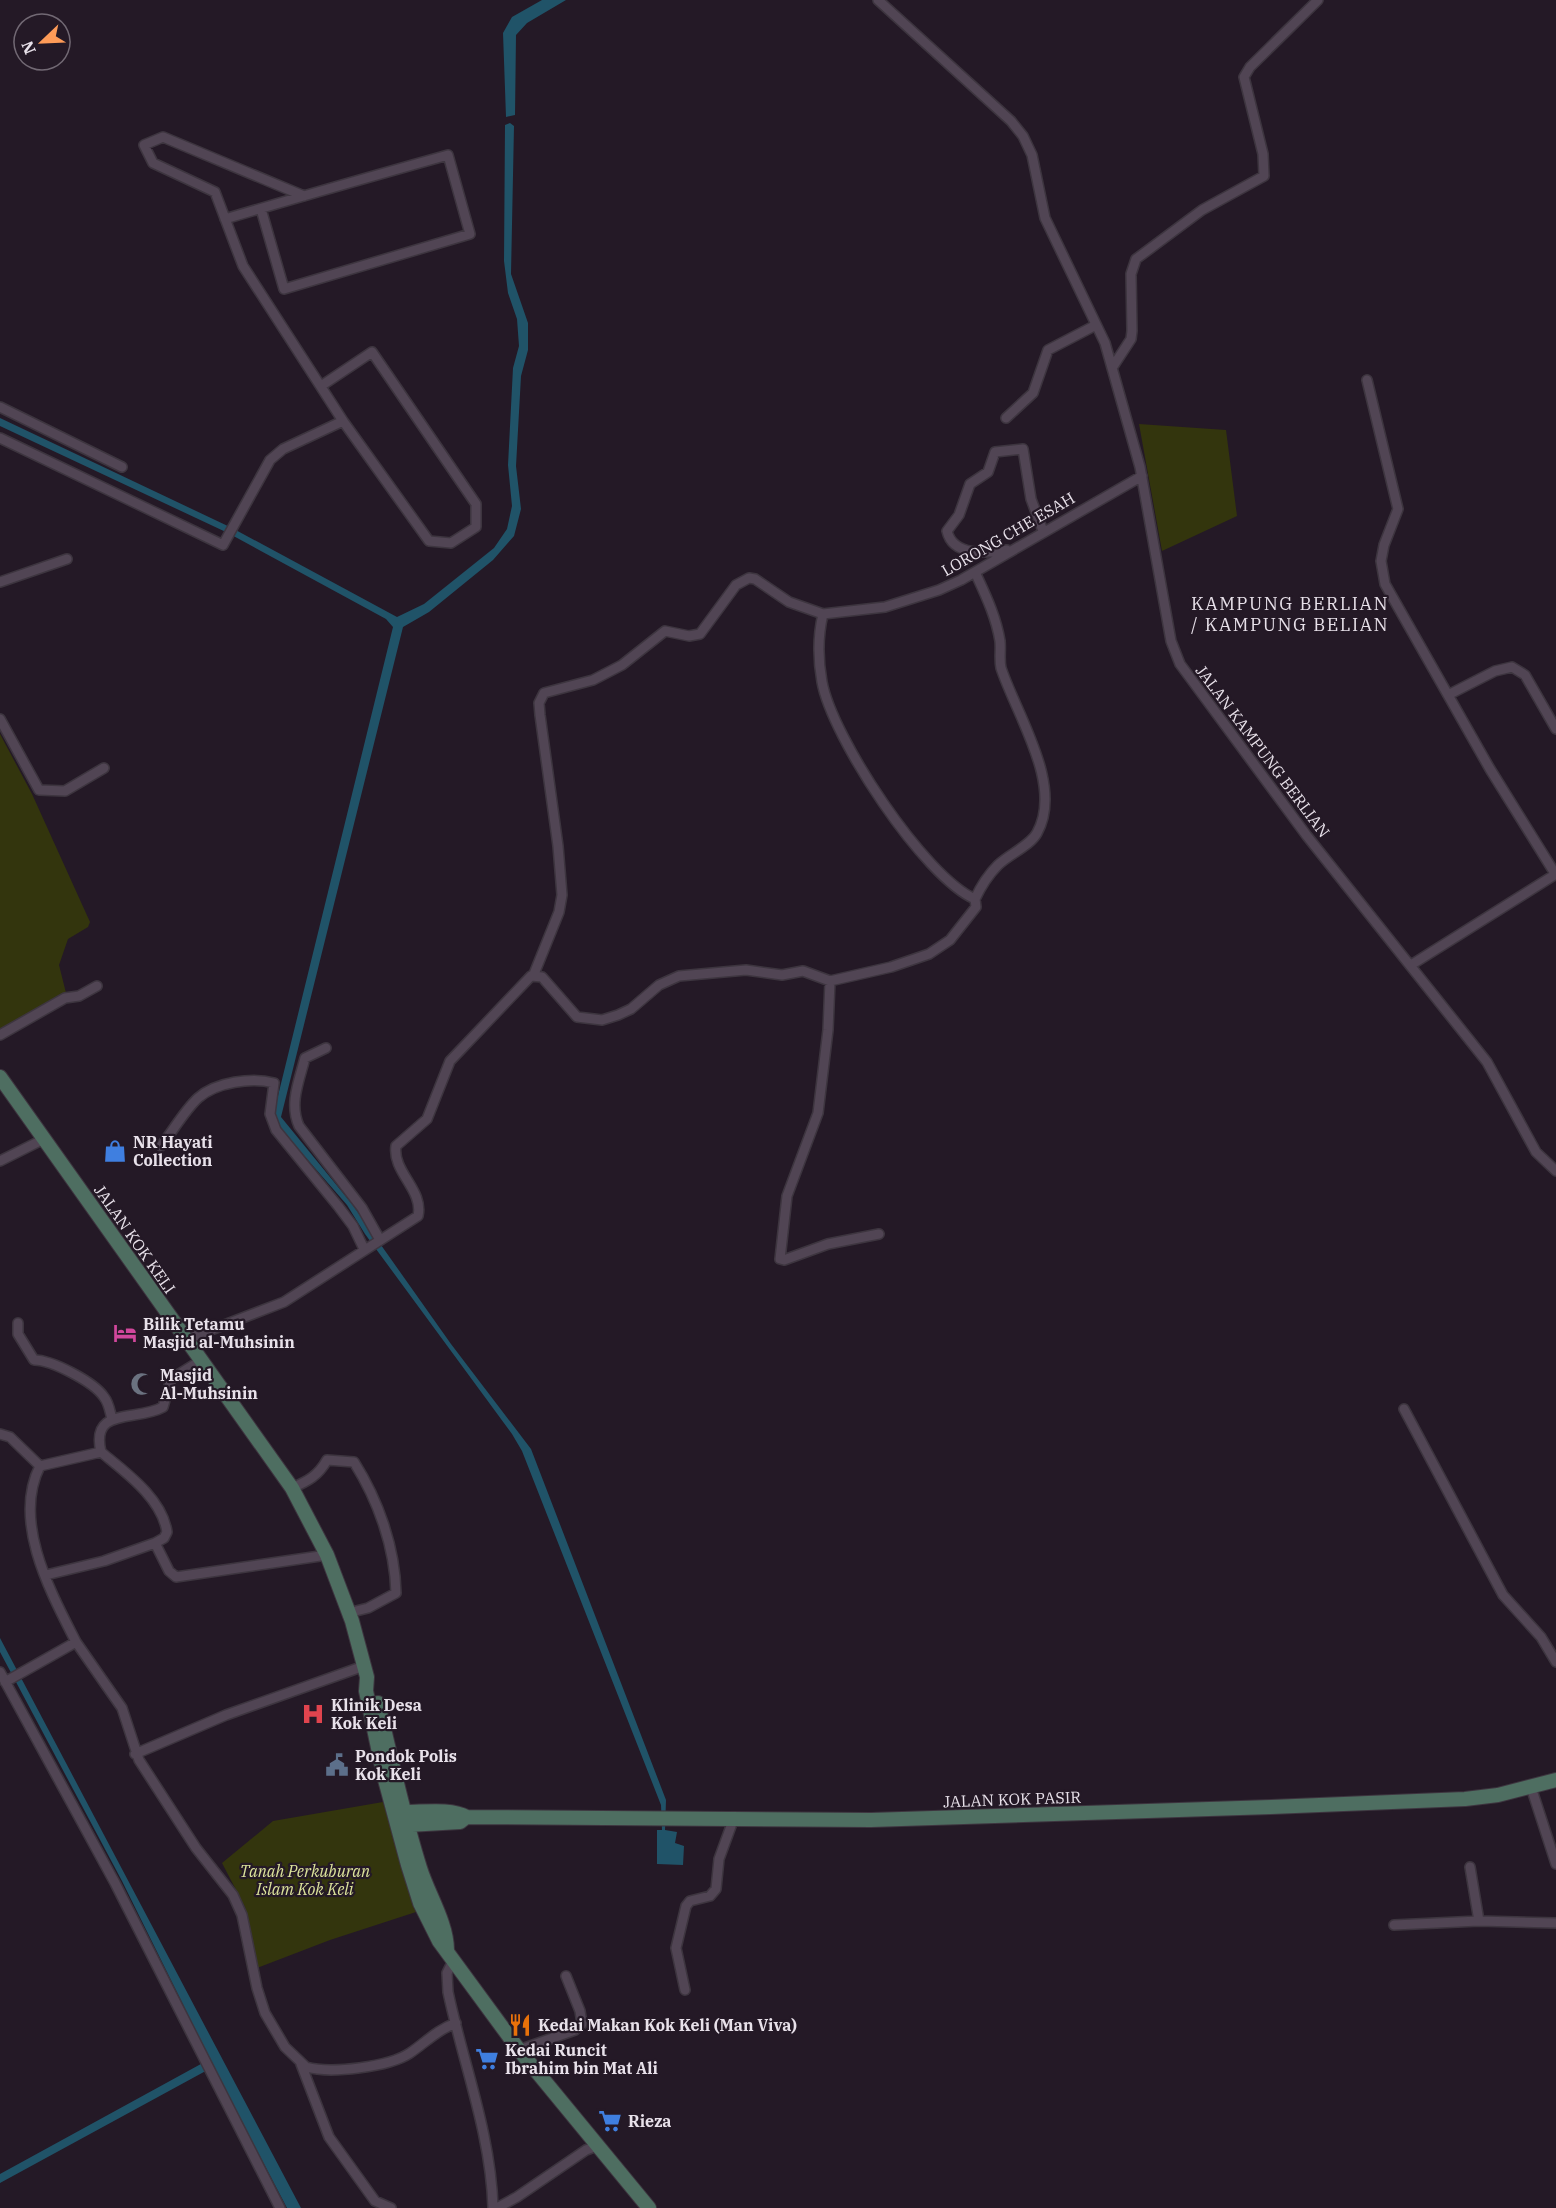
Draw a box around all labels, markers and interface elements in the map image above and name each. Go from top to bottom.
north arrow [12,12,72,72]
text: N [17,38,40,58]
street label: LORONG CHE ESAH [938,488,1078,580]
district label: KAMPUNG BERLIAN / KAMPUNG BELIAN [1191,592,1389,636]
street label: JALAN KAMPUNG BERLIAN [1192,661,1334,841]
place label: NR Hayati Collection [133,1132,213,1170]
shop icon: NR Hayati Collection [102,1138,128,1164]
street label: JALAN KOK KELI [90,1181,180,1297]
place label: Bilik Tetamu Masjid al-Muhsinin [143,1314,295,1352]
hotel icon: Bilik Tetamu Masjid al-Muhsinin [112,1320,138,1346]
place label: Masjid Al-Muhsinin [160,1365,258,1403]
mosque icon: Masjid Al-Muhsinin [129,1371,155,1397]
place label: Klinik Desa Kok Keli [331,1695,422,1733]
hospital icon: Klinik Desa Kok Keli [300,1701,326,1727]
place label: Pondok Polis Kok Keli [355,1746,457,1784]
public building icon: Pondok Polis Kok Keli [324,1752,350,1778]
street label: JALAN KOK PASIR [943,1787,1082,1811]
park label: Tanah Perkuburan Islam Kok Keli [240,1861,370,1899]
restaurant icon: Kedai Makan Kok Keli (Man Viva) [507,2012,533,2038]
place label: Kedai Makan Kok Keli (Man Viva) [538,2015,797,2035]
place label: Kedai Runcit Ibrahim bin Mat Ali [505,2040,658,2078]
supermarket icon: Kedai Runcit Ibrahim bin Mat Ali [474,2046,500,2072]
supermarket icon: Rieza [597,2108,623,2134]
place label: Rieza [628,2111,672,2131]

